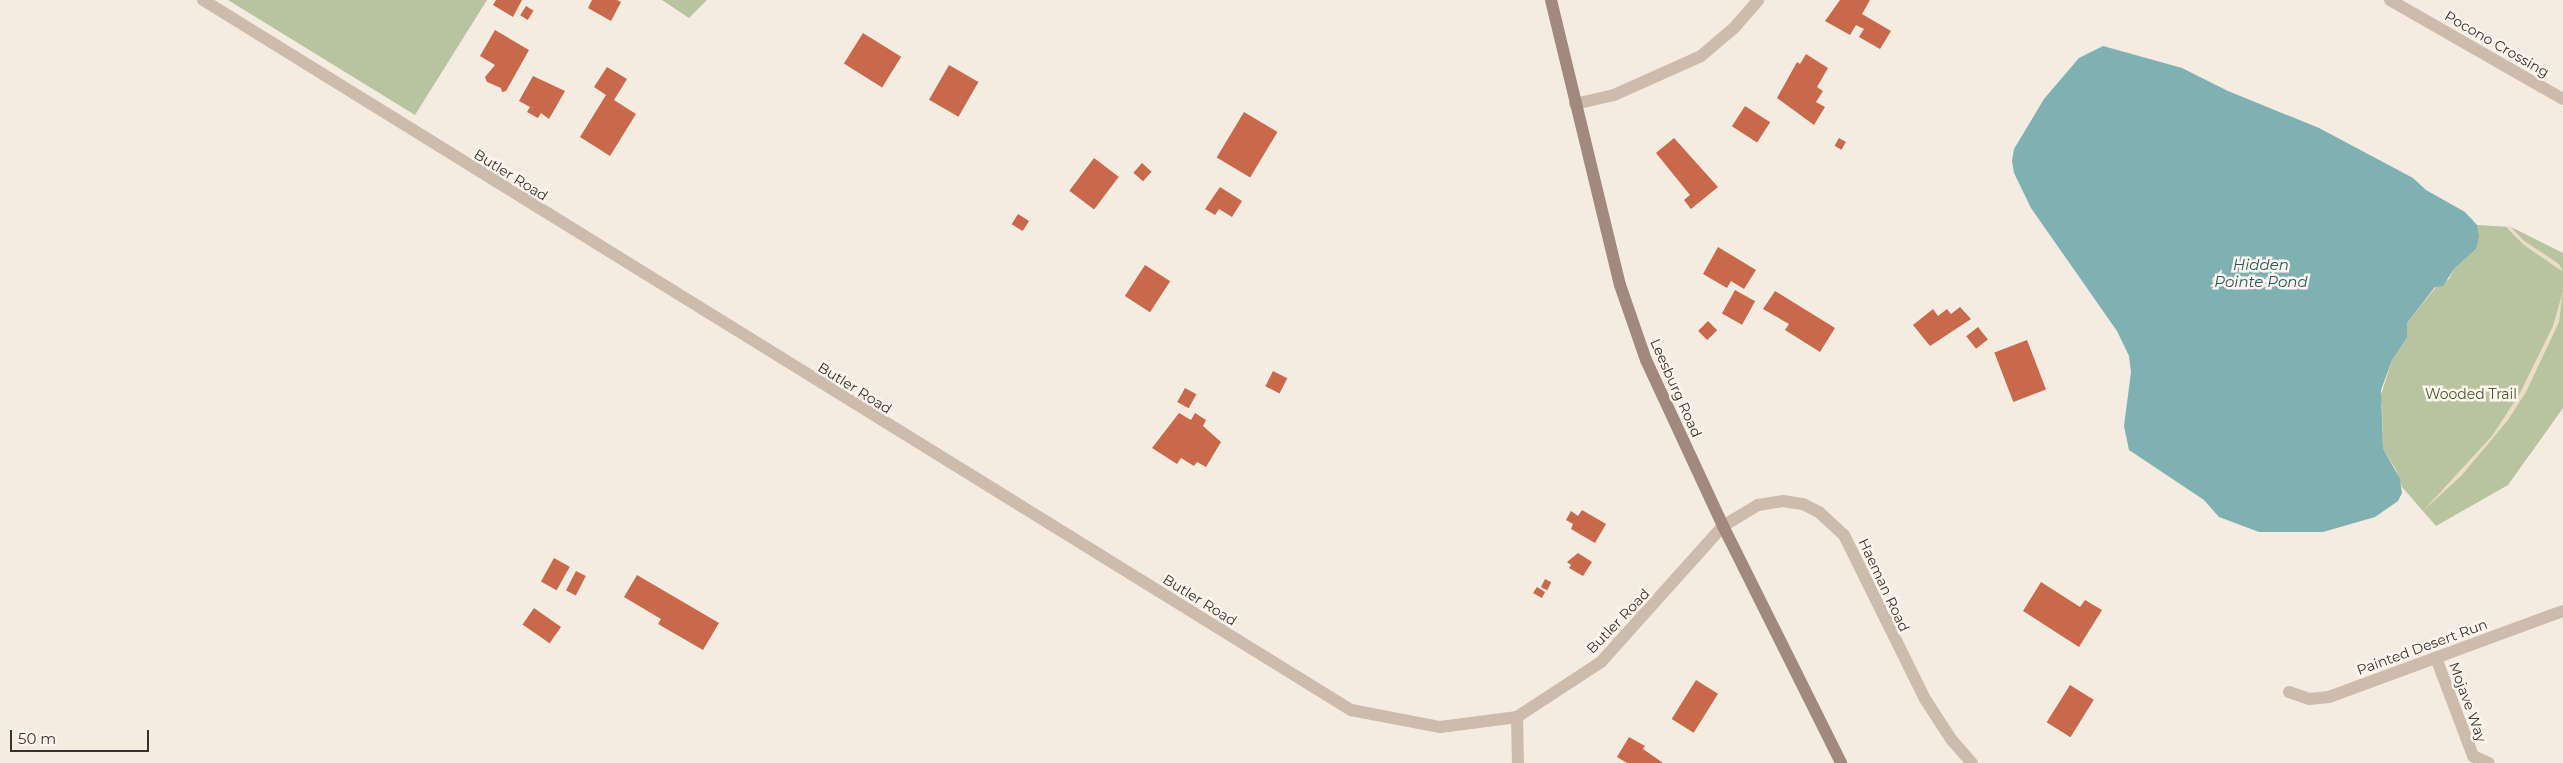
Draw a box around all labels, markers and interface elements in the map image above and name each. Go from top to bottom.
street label: Pocono Crossing [2442,7,2552,81]
street label: Butler Road [471,146,551,204]
water label: Hidden Pointe Pond [2214,255,2308,290]
street label: Leesburg Road [1647,336,1705,440]
street label: Butler Road [815,359,895,417]
park label: Wooded Trail [2425,386,2517,402]
street label: Haeman Road [1855,536,1913,634]
street label: Butler Road [1160,571,1240,629]
street label: Butler Road [1583,585,1653,657]
street label: Painted Desert Run [2354,616,2490,678]
street label: Mojave Way [2446,660,2490,744]
scale bar [12,720,151,752]
text: 50 m [18,729,56,748]

